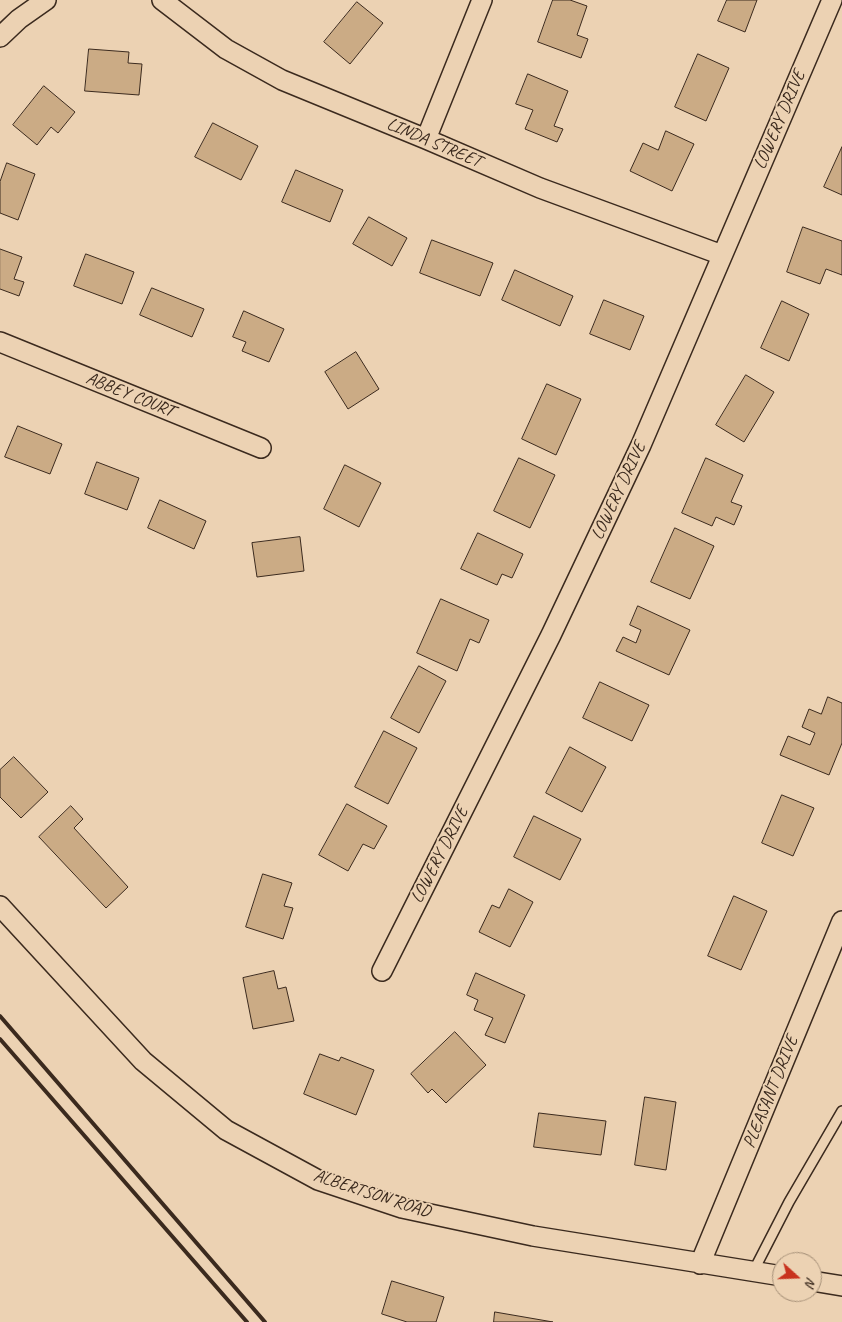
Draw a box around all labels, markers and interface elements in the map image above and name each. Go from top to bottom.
street label: LOWERY DRIVE [750,67,810,173]
street label: LINDA STREET [383,113,485,173]
street label: ABBEY COURT [83,368,177,422]
street label: LOWERY DRIVE [587,439,651,543]
street label: LOWERY DRIVE [407,803,473,907]
street label: PLEASANT DRIVE [739,1033,803,1151]
street label: ALBERTSON ROAD [311,1165,433,1223]
north arrow [772,1252,822,1302]
text: N [801,1275,820,1289]

